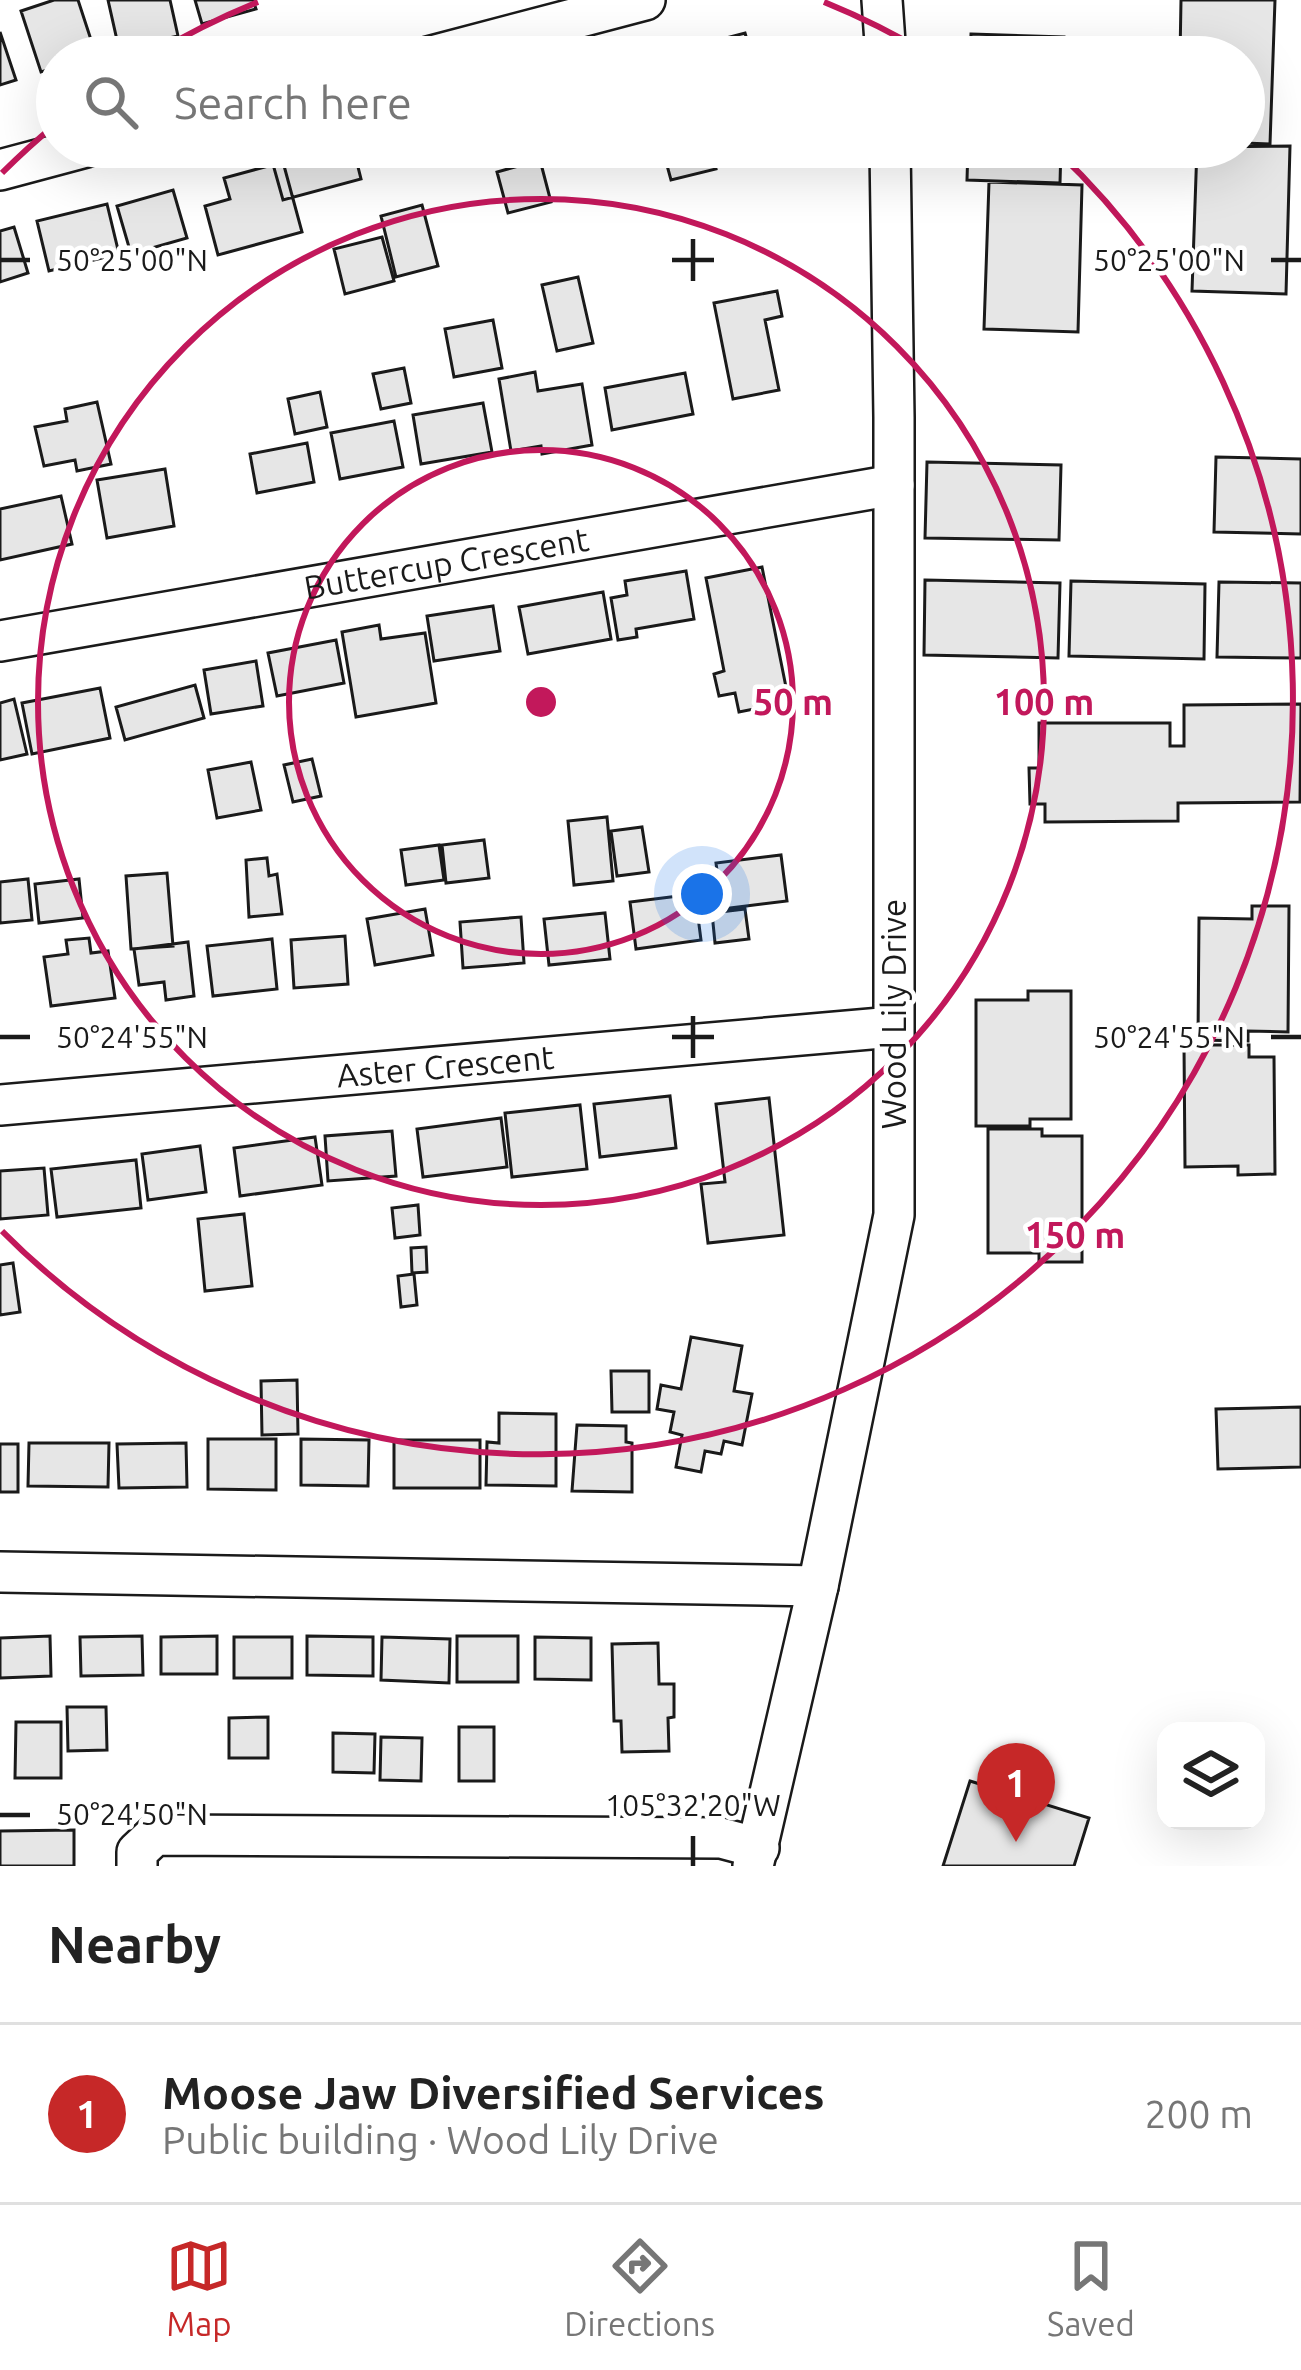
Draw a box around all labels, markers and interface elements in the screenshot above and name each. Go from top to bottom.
search box [36,36,1265,168]
icon: search [78,69,144,135]
text: Search here [174,77,412,128]
text: 50°25'00"N [56,243,208,277]
text: 50°25'00"N [1093,243,1245,277]
street label: Buttercup Crescent [301,520,591,606]
centre of rings [520,681,562,723]
text: 50 m [753,681,833,722]
text: 100 m [994,681,1094,722]
your location [672,864,732,924]
street label: Wood Lily Drive [875,899,912,1129]
text: 50°24'55"N [56,1020,208,1054]
text: 50°24'55"N [1093,1020,1245,1054]
street label: Aster Crescent [335,1038,555,1094]
text: 150 m [1025,1214,1125,1255]
map controls [1157,1722,1265,1830]
button: layers [1157,1722,1265,1830]
pin: 1 [977,1743,1055,1842]
text: 105°32'20"W [605,1788,781,1822]
text: 50°24'50"N [56,1797,208,1831]
text: Nearby [48,1915,221,1973]
text: Moose Jaw Diversified Services [162,2067,825,2118]
text: 1 [76,2092,98,2135]
text: 200 m [1144,2092,1253,2135]
text: Public building · Wood Lily Drive [162,2118,719,2161]
tab: Map [166,2233,232,2342]
tab: Directions [564,2233,715,2342]
tab: Saved [1047,2233,1135,2342]

